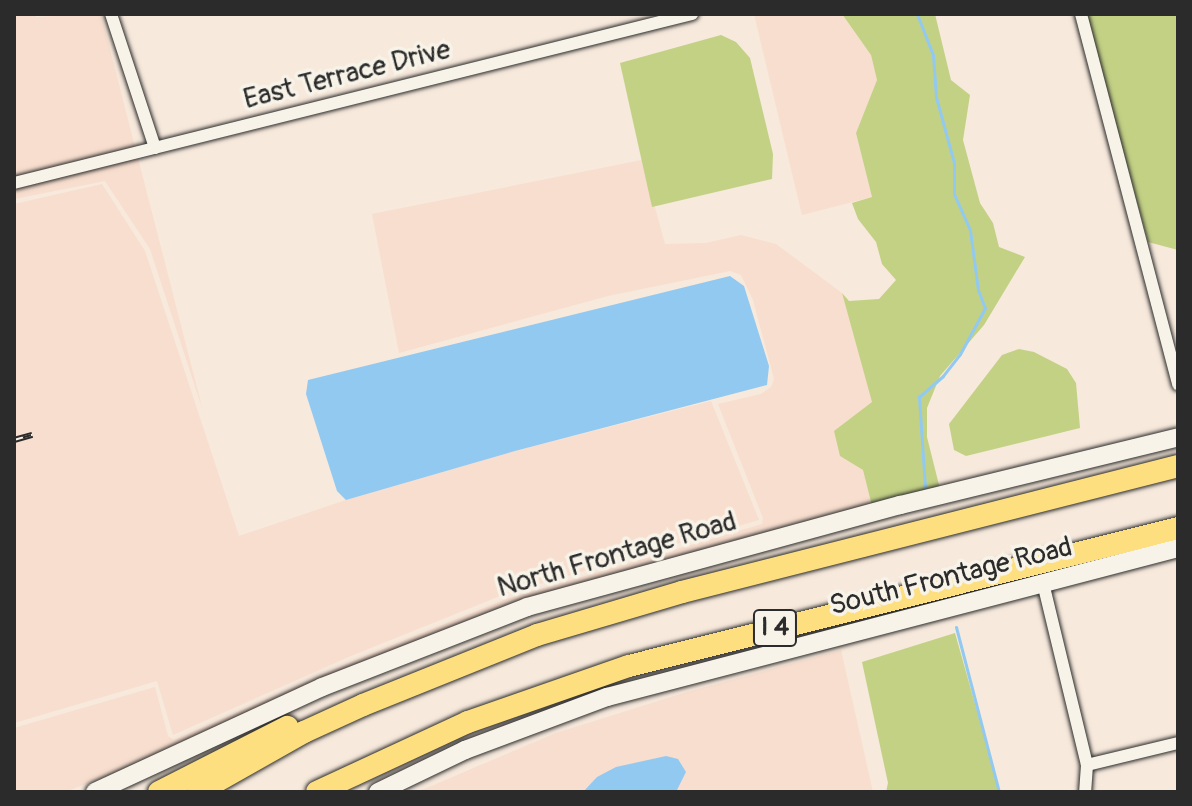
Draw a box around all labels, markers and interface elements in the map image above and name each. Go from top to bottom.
street label: East Terrace Drive [240,33,454,117]
street label: North Frontage Road [493,505,741,605]
street label: South Frontage Road [826,531,1076,623]
road number: I 4 [751,606,799,650]

